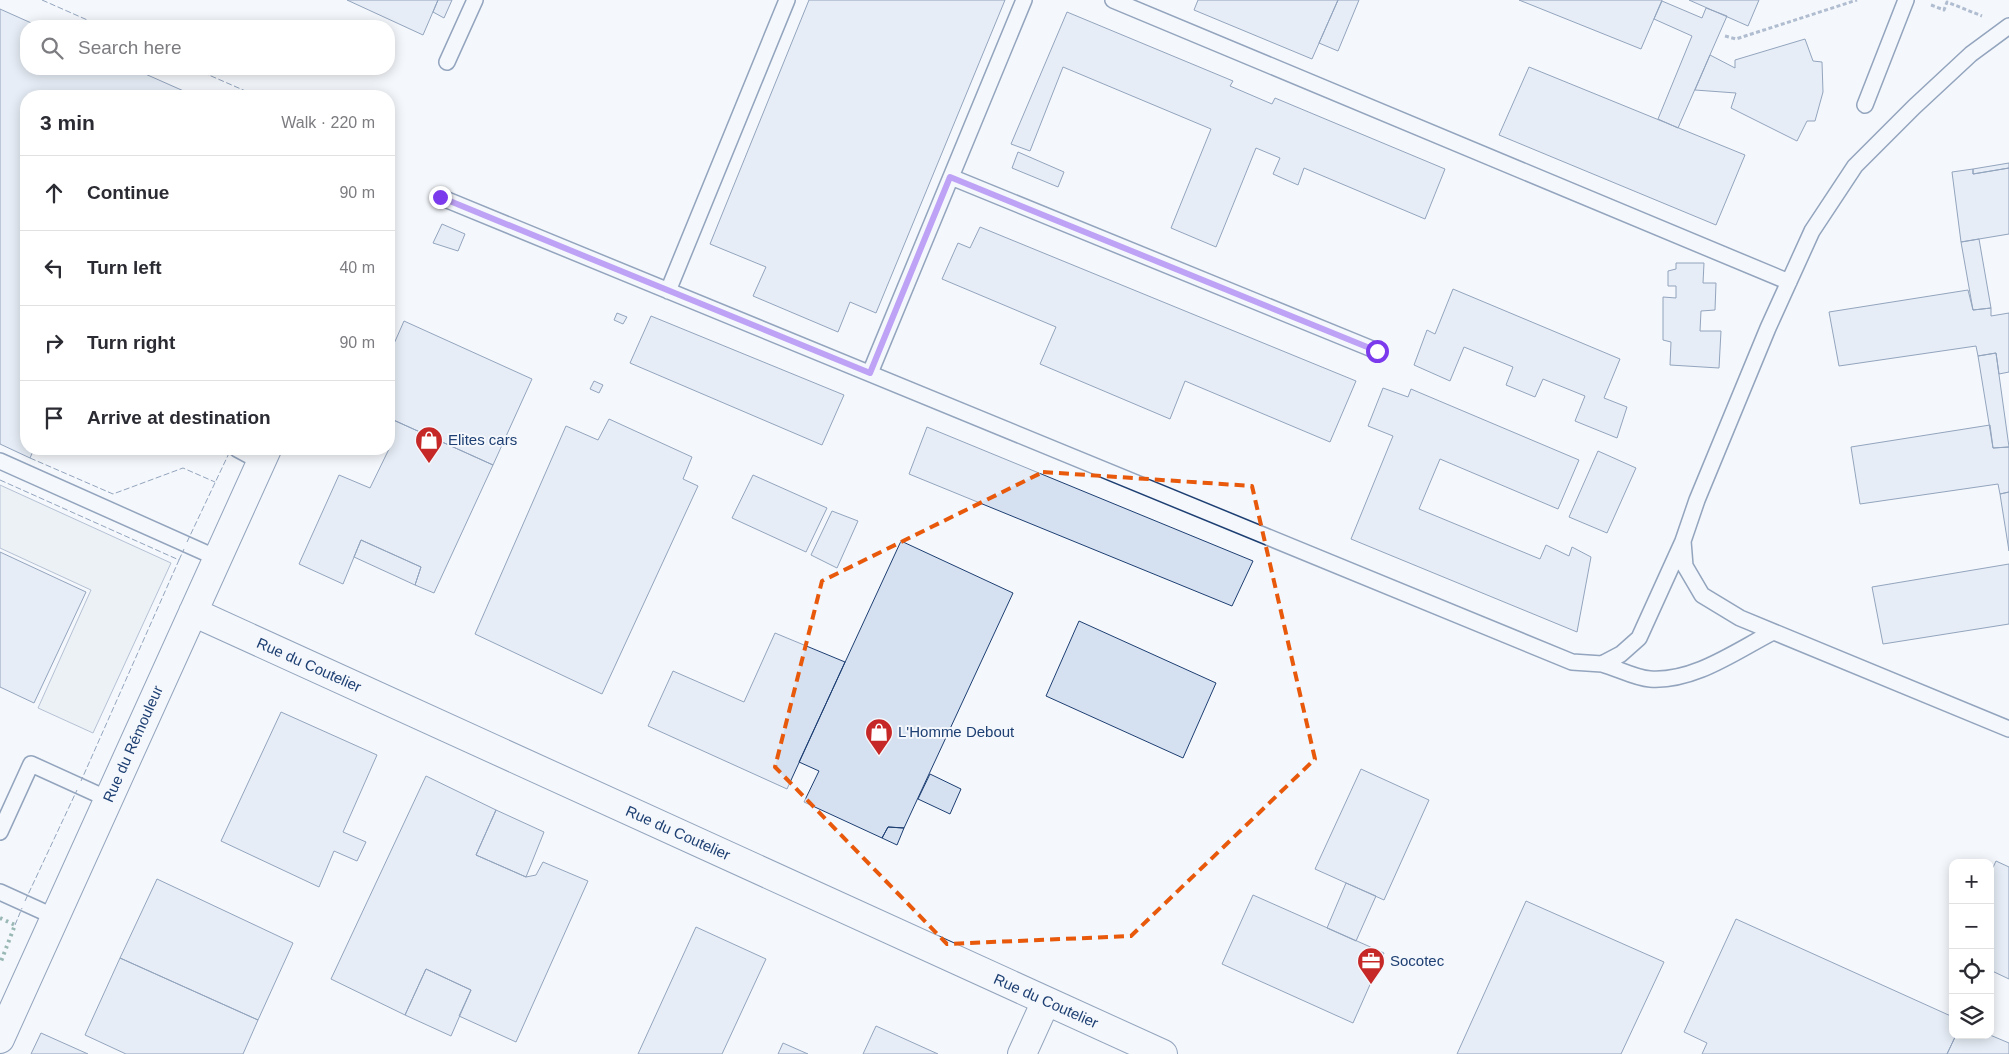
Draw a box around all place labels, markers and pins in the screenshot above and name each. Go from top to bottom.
shop icon: Elites cars [414,425,444,464]
place label: Elites cars [448,431,517,448]
shop icon: L'Homme Debout [864,717,894,756]
place label: L'Homme Debout [898,723,1015,740]
office icon: Socotec [1356,946,1386,985]
place label: Socotec [1390,952,1445,969]

